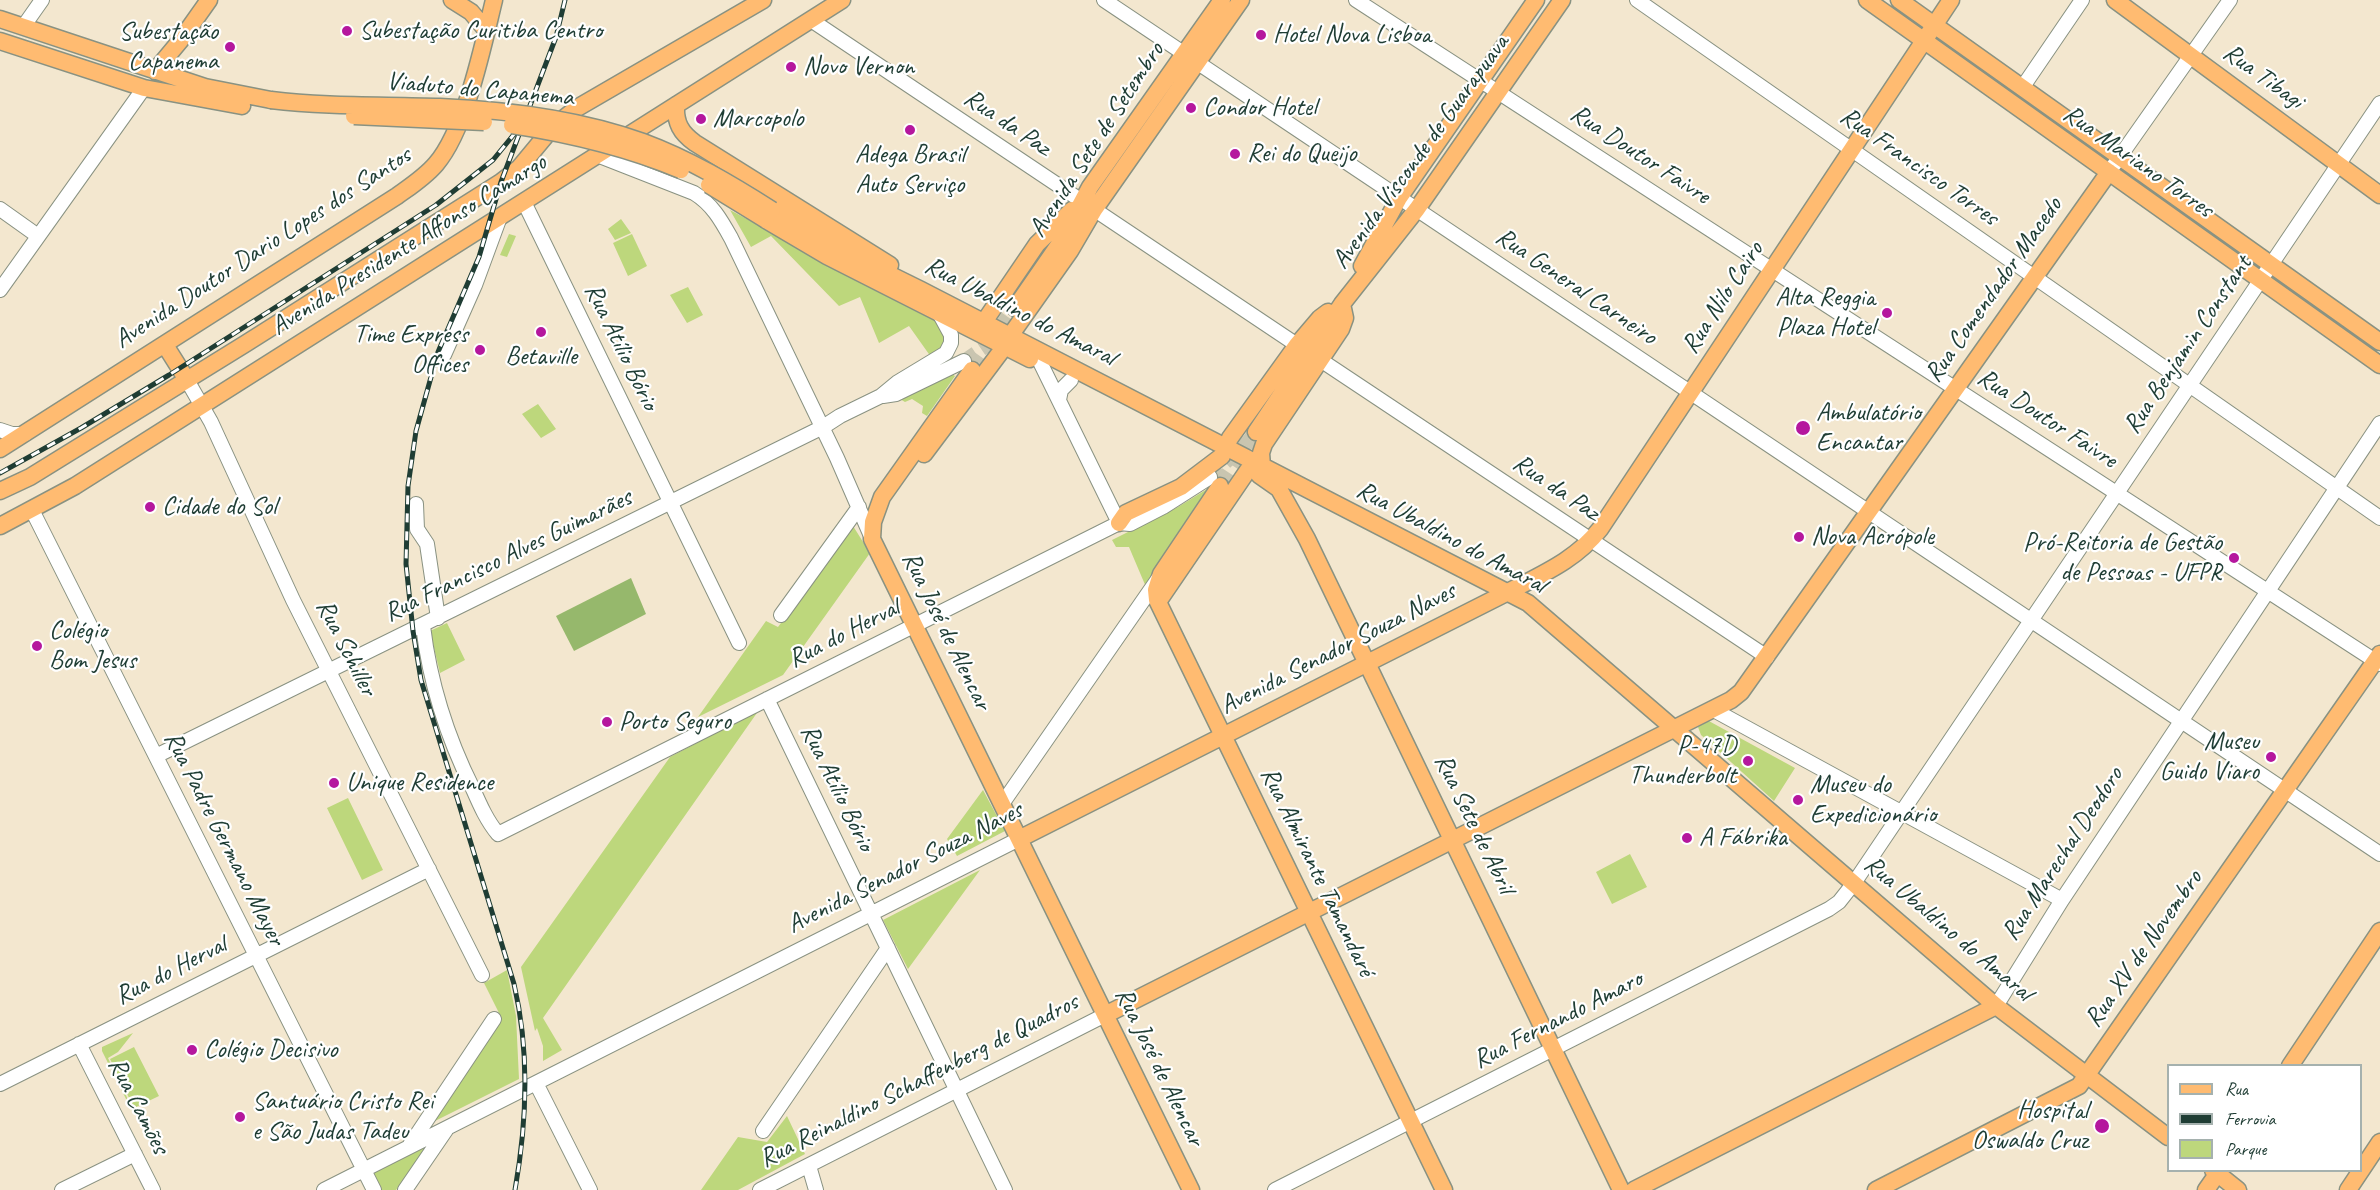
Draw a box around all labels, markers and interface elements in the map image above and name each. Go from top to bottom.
place label: Subestação Curitiba Centro [359,15,602,47]
place label: Subestação Capanema [119,16,218,77]
place label: Hotel Nova Lisboa [1273,19,1431,51]
marker: Subestação Curitiba Centro [340,24,354,38]
marker: Hotel Nova Lisboa [1254,28,1268,42]
street label: Avenida Visconde de Guarapuava [1326,29,1516,275]
street label: Avenida Sete de Setembro [1022,37,1172,243]
street label: Rua Tibagi [2217,37,2309,117]
marker: Subestação Capanema [223,40,237,54]
place label: Novo Vernon [803,51,914,83]
marker: Novo Vernon [784,60,798,74]
street label: Viaduto do Capanema [385,66,575,114]
street label: Rua da Paz [958,83,1056,163]
place label: Condor Hotel [1203,92,1316,124]
street label: Rua Doutor Faivre [1564,98,1716,212]
street label: Rua Mariano Torres [2057,99,2219,225]
marker: Condor Hotel [1184,101,1198,115]
street label: Rua Francisco Torres [1834,101,2004,233]
place label: Marcopolo [713,103,803,135]
marker: Marcopolo [694,112,708,126]
marker: Adega Brasil Auto Serviço [903,123,917,137]
place label: Rei do Queijo [1247,138,1356,170]
place label: Adega Brasil Auto Serviço [855,139,965,200]
street label: Avenida Doutor Dario Lopes dos Santos [109,140,417,356]
street label: Avenida Presidente Affonso Camargo [266,147,552,343]
marker: Rei do Queijo [1228,147,1242,161]
street label: Rua Comendador Macedo [1918,191,2070,389]
street label: Rua General Carneiro [1489,221,1663,353]
street label: Rua Nilo Cairo [1675,236,1771,360]
street label: Rua Ubaldino do Amaral [919,250,1121,374]
street label: Rua Benjamin Constant [2117,250,2259,440]
street label: Rua Atílio Bório [577,279,665,415]
place label: Alta Reggia Plaza Hotel [1775,282,1875,344]
marker: Alta Reggia Plaza Hotel [1880,306,1894,320]
place label: Time Express Offices [354,319,468,380]
marker: Betaville [534,325,548,339]
place label: Betaville [505,341,577,373]
marker: Time Express Offices [473,343,487,357]
street label: Rua Doutor Faivre [1971,362,2123,476]
place label: Ambulatório Encantar [1816,397,1921,458]
marker: Ambulatório Encantar [1794,419,1812,437]
street label: Rua da Paz [1507,448,1605,528]
street label: Rua Ubaldino do Amaral [1351,475,1551,601]
street label: Rua Francisco Alves Guimarães [379,482,637,630]
place label: Cidade do Sol [162,491,276,523]
marker: Cidade do Sol [143,500,157,514]
place label: Nova Acrópole [1811,521,1934,553]
place label: Pró-Reitoria de Gestão de Pessoas - UFPR [2023,527,2222,588]
marker: Nova Acrópole [1792,530,1806,544]
street label: Rua José de Alencar [894,547,998,715]
marker: Pró-Reitoria de Gestão de Pessoas - UFPR [2227,551,2241,565]
street label: Avenida Senador Souza Naves [1215,576,1461,722]
street label: Rua do Herval [783,593,905,675]
street label: Rua Schiller [308,595,384,701]
place label: Colégio Bom Jesus [49,615,136,676]
marker: Colégio Bom Jesus [30,639,44,653]
place label: Porto Seguro [619,706,731,738]
marker: Porto Seguro [600,715,614,729]
street label: Rua Atílio Bório [793,720,881,856]
place label: Museu Guido Viaro [2160,726,2259,788]
street label: Rua Padre Germano Mayer [156,727,292,951]
place label: P-47D Thunderbolt [1629,730,1736,792]
street label: Rua Sete de Abril [1427,749,1521,899]
marker: Museu Guido Viaro [2264,750,2278,764]
marker: P-47D Thunderbolt [1741,754,1755,768]
street label: Rua Marechal Deodoro [1995,761,2131,947]
street label: Rua Almirante Tamandaré [1253,762,1381,982]
place label: Unique Residence [346,767,493,799]
place label: Museu do Expedicionário [1810,769,1936,831]
marker: Unique Residence [327,776,341,790]
marker: Museu do Expedicionário [1791,793,1805,807]
street label: Avenida Senador Souza Naves [782,795,1028,941]
place label: A Fábrika [1699,822,1787,854]
marker: A Fábrika [1680,831,1694,845]
street label: Rua Ubaldino do Amaral [1857,849,2039,1009]
street label: Rua XV de Novembro [2078,864,2210,1034]
street label: Rua do Herval [110,930,232,1012]
street label: Rua Fernando Amaro [1468,964,1648,1076]
street label: Rua José de Alencar [1107,983,1211,1151]
street label: Rua Reinaldino Schaffenberg de Quadros [754,987,1084,1175]
place label: Colégio Decisivo [204,1034,337,1066]
marker: Colégio Decisivo [185,1043,199,1057]
street label: Rua Camões [100,1052,176,1160]
legend [2167,1064,2362,1172]
text: Rua [2225,1078,2248,1100]
place label: Santuário Cristo Rei e São Judas Tadeu [252,1086,433,1148]
place label: Hospital Oswaldo Cruz [1972,1095,2088,1156]
text: Ferrovia [2225,1108,2275,1130]
marker: Santuário Cristo Rei e São Judas Tadeu [233,1110,247,1124]
marker: Hospital Oswaldo Cruz [2093,1117,2111,1135]
text: Parque [2225,1138,2266,1160]

